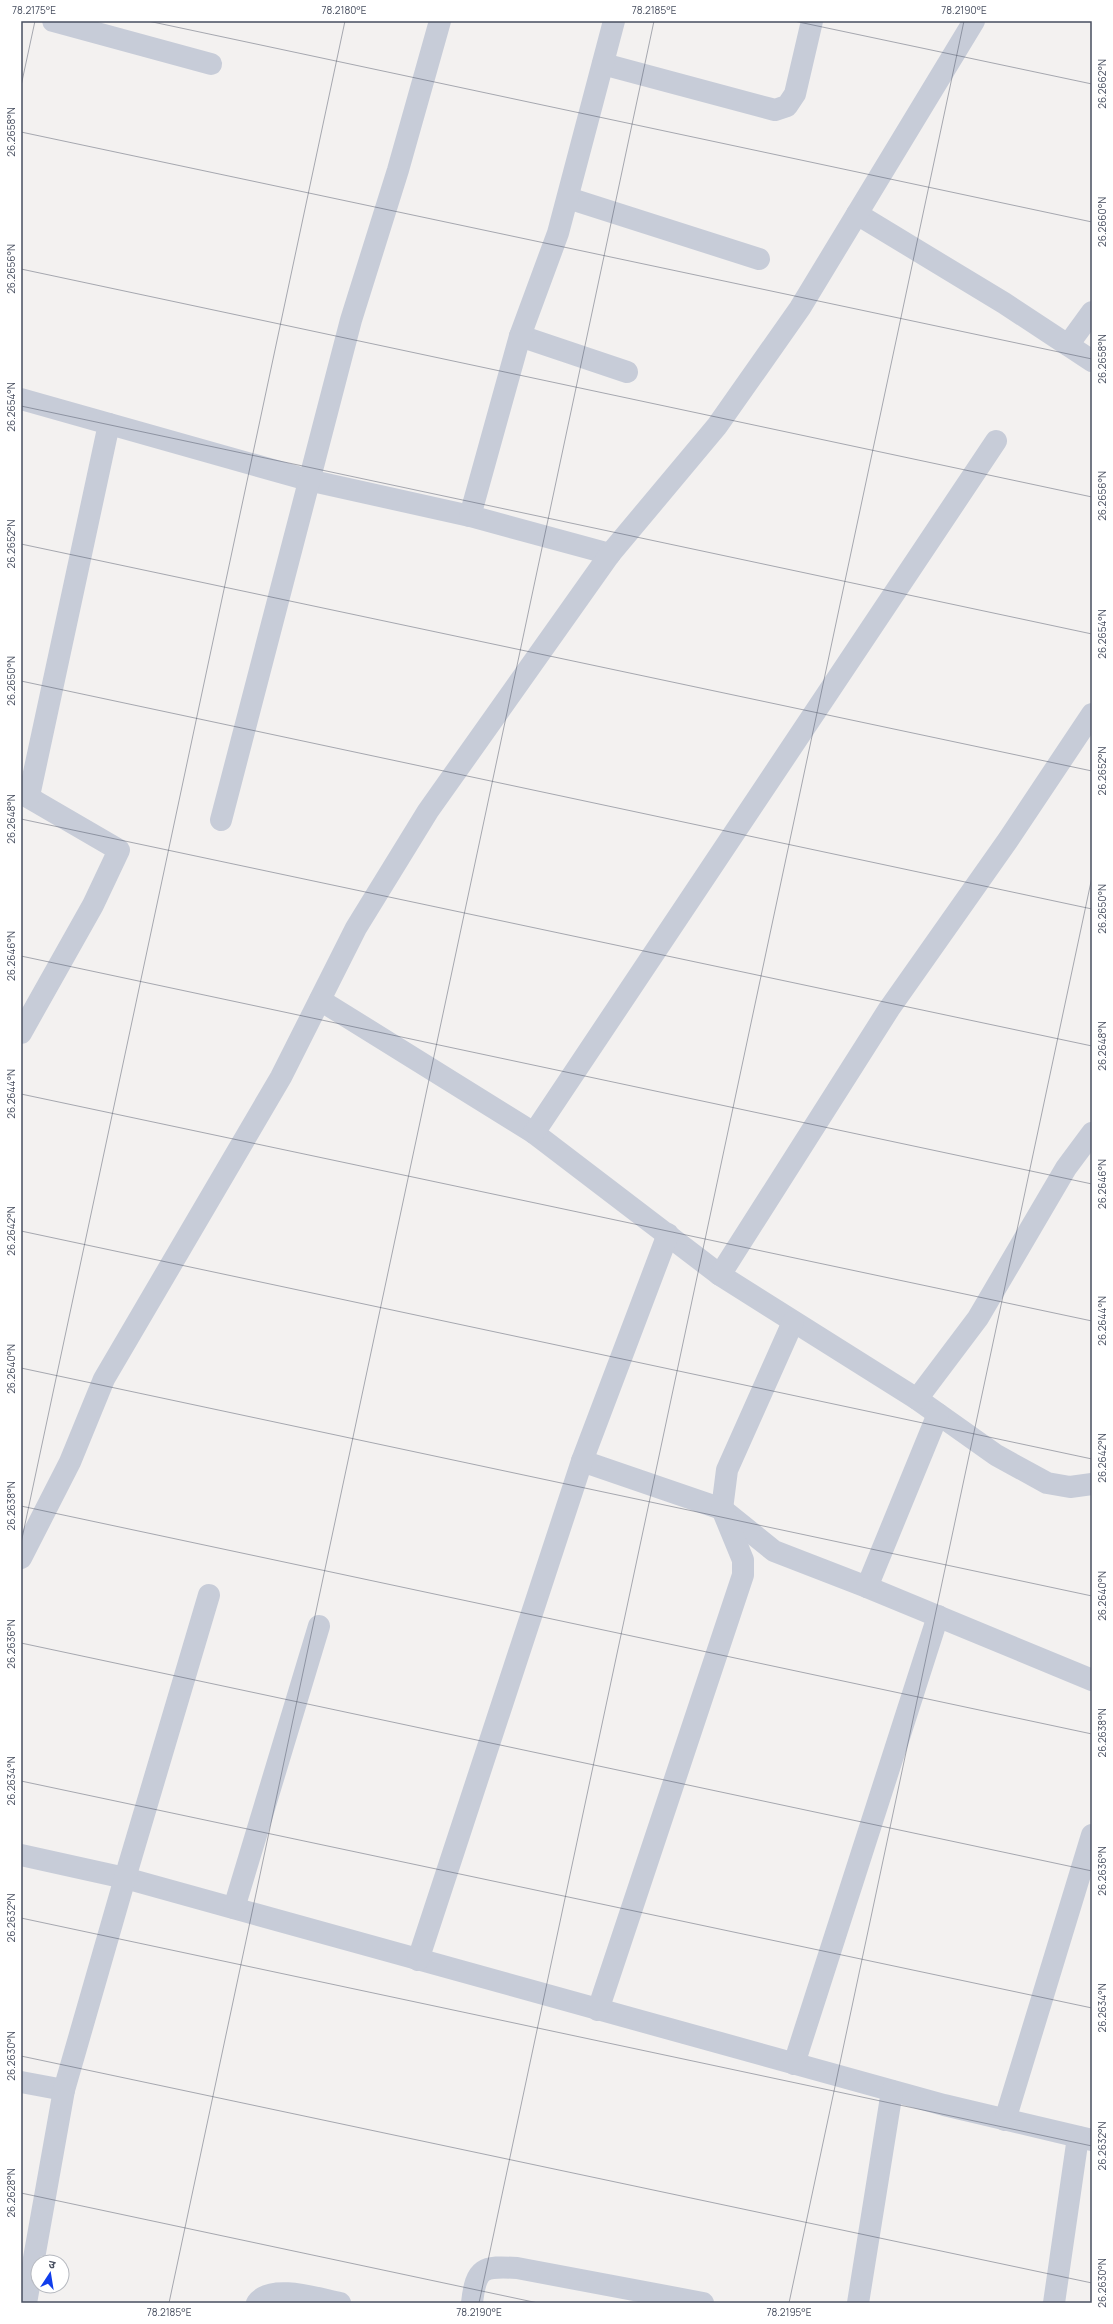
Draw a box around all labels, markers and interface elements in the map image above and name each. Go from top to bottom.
text: 78.2175°E [12,3,56,17]
text: 78.2180°E [321,3,367,17]
text: 78.2185°E [632,3,677,17]
text: 78.2190°E [941,3,987,17]
text: 26.2662°N [1095,59,1109,109]
text: 26.2658°N [4,107,18,157]
text: 26.2660°N [1095,197,1109,247]
text: 26.2656°N [4,244,18,294]
text: 26.2658°N [1095,334,1109,384]
text: 26.2654°N [4,382,18,432]
text: 26.2656°N [1095,471,1109,521]
text: 26.2652°N [4,519,18,568]
text: 26.2654°N [1095,609,1109,659]
text: 26.2650°N [4,656,18,706]
text: 26.2652°N [1095,746,1109,795]
text: 26.2648°N [4,794,18,844]
text: 26.2650°N [1095,884,1109,934]
text: 26.2646°N [4,931,18,981]
text: 26.2648°N [1095,1021,1109,1071]
text: 26.2644°N [4,1069,18,1119]
text: 26.2646°N [1095,1159,1109,1209]
text: 26.2642°N [4,1206,18,1256]
text: 26.2644°N [1095,1296,1109,1346]
text: 26.2640°N [4,1344,18,1394]
text: 26.2642°N [1095,1433,1109,1483]
text: 26.2638°N [4,1481,18,1531]
text: 26.2640°N [1095,1571,1109,1621]
text: 26.2636°N [4,1619,18,1669]
text: 26.2638°N [1095,1708,1109,1758]
text: 26.2634°N [4,1756,18,1806]
text: 26.2636°N [1095,1846,1109,1896]
text: 26.2632°N [4,1893,18,1942]
text: 26.2634°N [1095,1983,1109,2033]
text: 26.2630°N [4,2031,18,2081]
text: 26.2632°N [1095,2121,1109,2170]
text: 26.2628°N [4,2168,18,2218]
north arrow [30,2254,70,2294]
text: उ [47,2256,57,2272]
text: 26.2630°N [1095,2258,1109,2308]
text: 78.2185°E [147,2305,192,2319]
text: 78.2190°E [456,2305,502,2319]
text: 78.2195°E [766,2305,812,2319]

